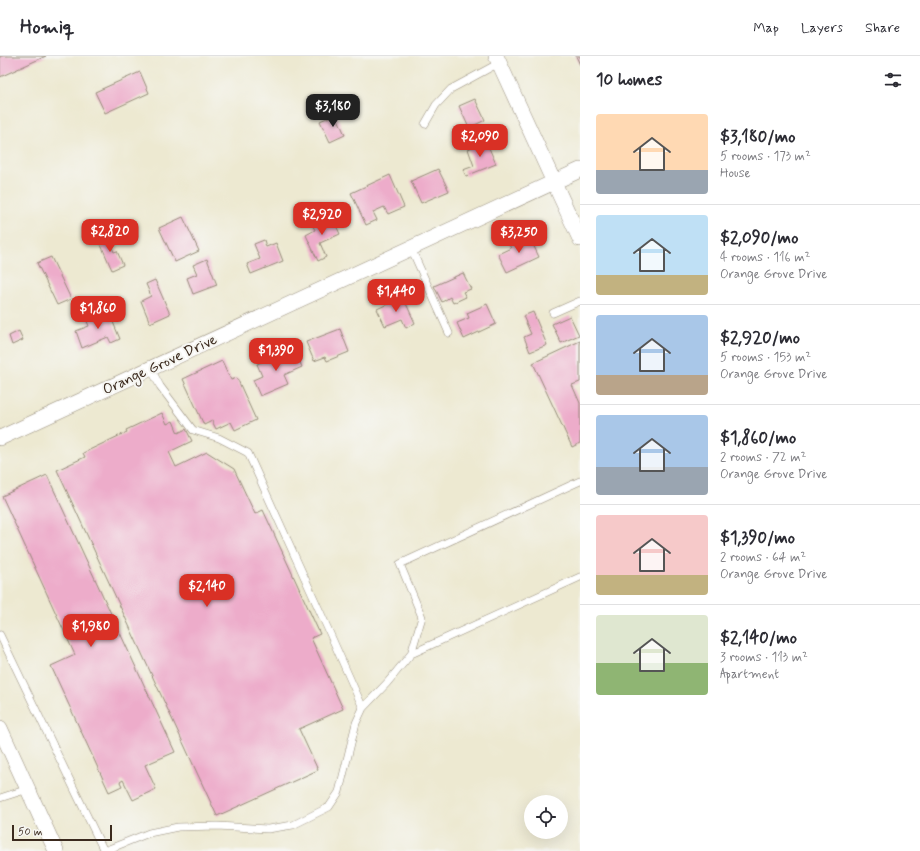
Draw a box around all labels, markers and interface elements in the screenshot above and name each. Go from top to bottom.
text: Homiq [20,15,74,40]
text: Map [753,19,779,37]
text: Layers [801,19,843,37]
text: Share [865,19,900,37]
text: 10 homes [596,69,662,91]
icon: filters [882,69,904,91]
pin: $3,180 [300,94,366,128]
text: $3,180 [315,98,351,115]
pin: $2,090 [447,124,513,158]
text: $3,180/mo [720,126,796,148]
text: $2,090 [461,128,499,145]
icon: home [628,130,676,178]
text: 5 rooms · 173 m² [720,148,811,165]
text: House [720,165,751,182]
pin: $2,920 [289,202,355,236]
text: $2,920 [302,206,342,223]
pin: $2,820 [77,219,143,253]
pin: $3,250 [486,220,552,254]
text: $2,820 [91,223,129,240]
text: $3,250 [500,224,538,241]
text: $2,090/mo [720,227,798,249]
icon: home [628,231,676,279]
text: 4 rooms · 116 m² [720,249,810,266]
text: Orange Grove Drive [720,266,827,283]
pin: $1,440 [363,279,429,313]
text: $1,440 [376,283,416,300]
pin: $1,860 [65,296,131,330]
text: $1,860 [80,300,116,317]
text: $2,920/mo [720,327,800,349]
street label: Orange Grove Drive [100,330,221,401]
icon: home [628,331,676,379]
pin: $1,390 [243,338,309,372]
text: $1,390 [258,342,294,359]
text: 5 rooms · 153 m² [720,349,811,366]
text: Orange Grove Drive [720,366,827,383]
text: $1,860/mo [720,427,796,449]
icon: home [628,431,676,479]
text: 2 rooms · 72 m² [720,449,806,466]
text: Orange Grove Drive [720,466,827,483]
text: $1,390/mo [720,527,795,549]
icon: home [628,531,676,579]
text: 2 rooms · 64 m² [720,549,806,566]
text: Orange Grove Drive [720,566,827,583]
pin: $2,140 [174,574,240,608]
text: $2,140 [188,578,226,595]
pin: $1,980 [58,614,124,648]
text: $1,980 [72,618,110,635]
text: $2,140/mo [720,627,797,649]
icon: home [628,631,676,679]
text: 3 rooms · 113 m² [720,649,808,666]
text: Apartment [720,666,779,683]
map controls [524,795,568,839]
button: locate [524,795,568,839]
scale bar [12,823,112,842]
text: 50 m [18,825,43,839]

